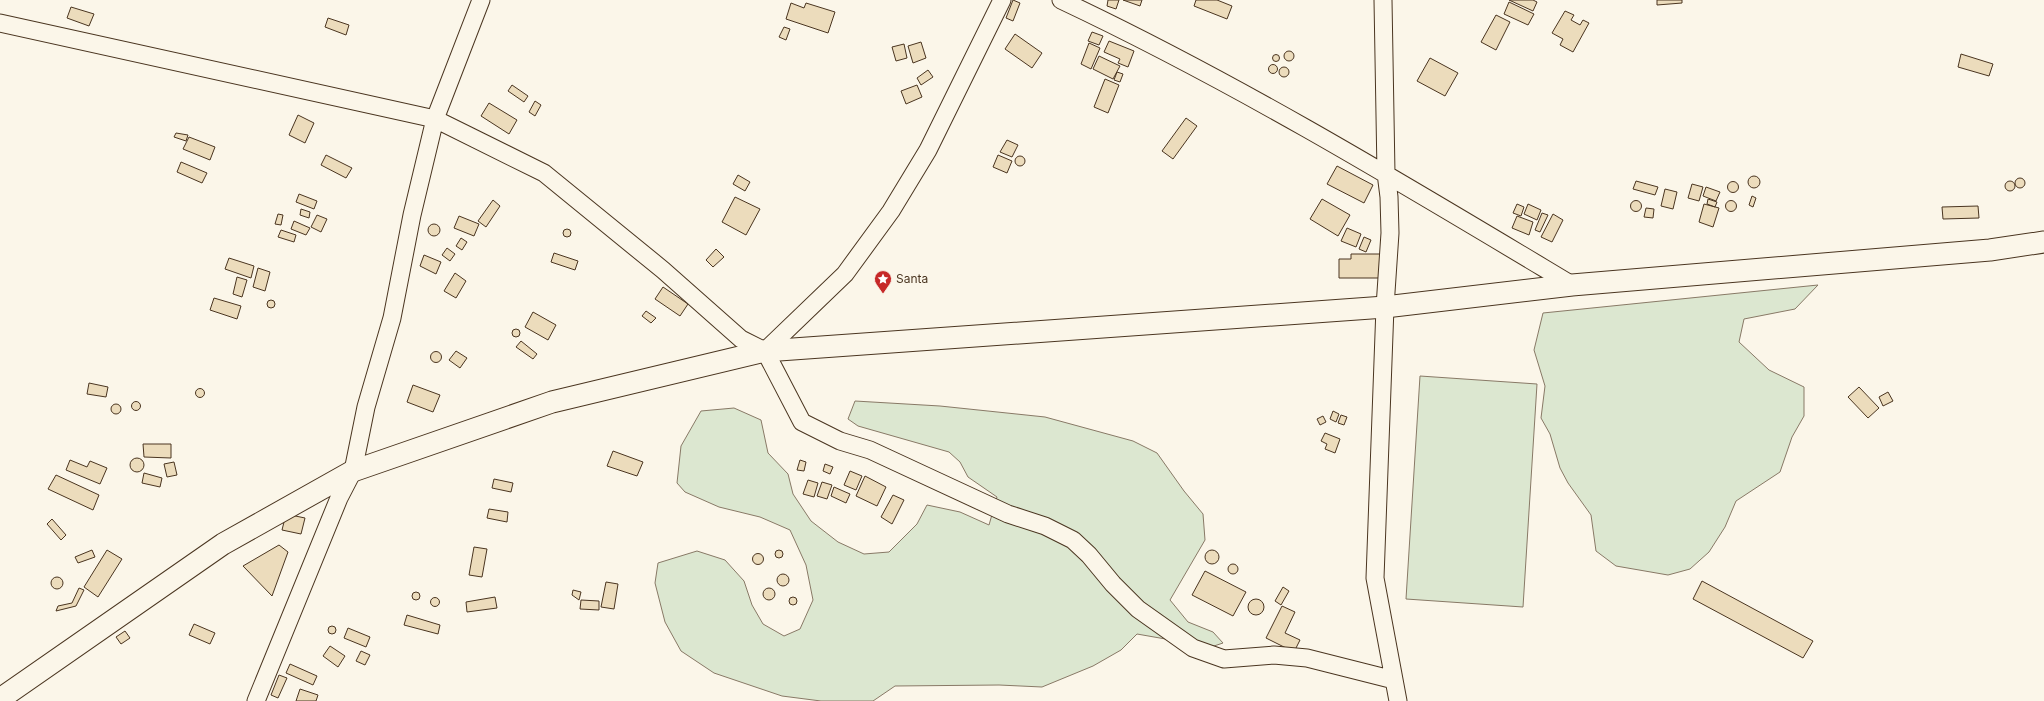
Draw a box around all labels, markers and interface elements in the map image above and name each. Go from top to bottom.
place icon: Santa [873,269,893,294]
place label: Santa [896,271,928,286]

